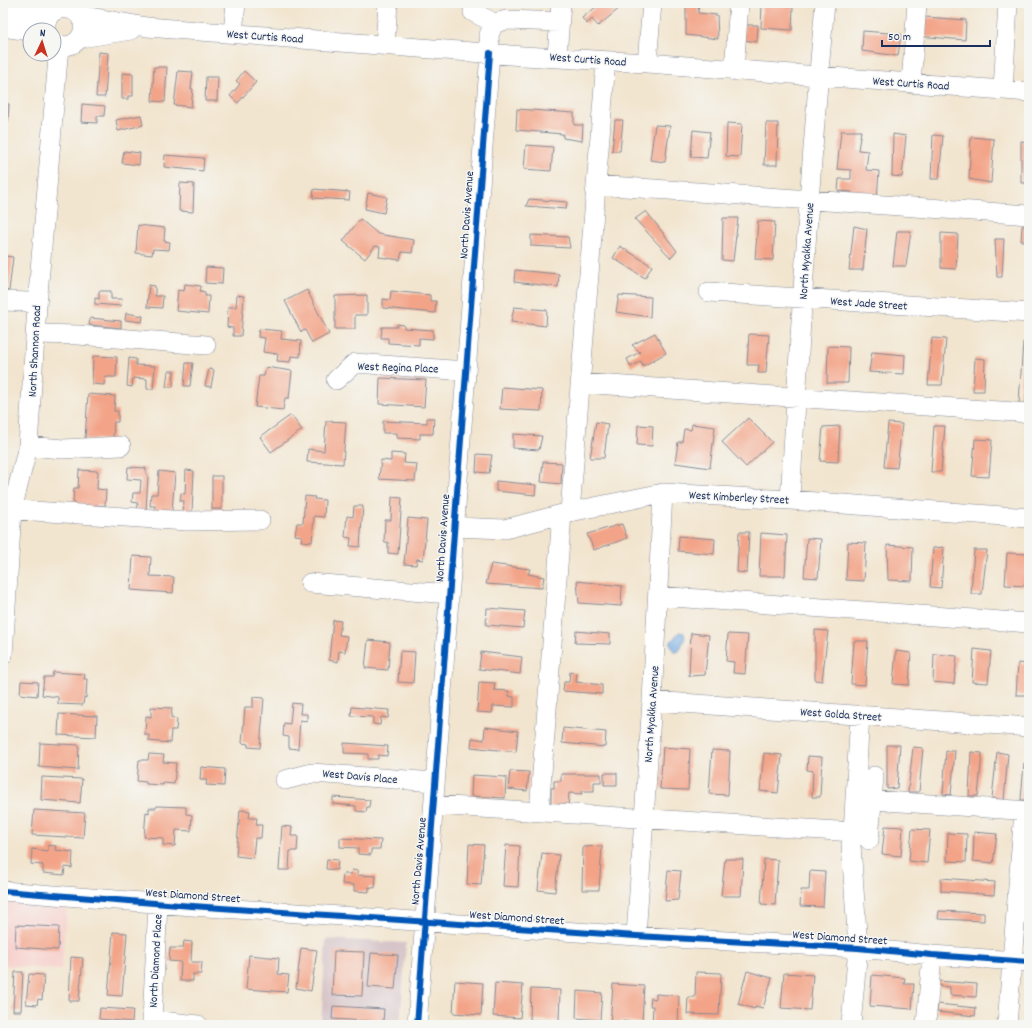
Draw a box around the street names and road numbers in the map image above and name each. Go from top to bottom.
street label: West Curtis Road [226,26,304,49]
street label: West Curtis Road [549,49,627,72]
street label: West Curtis Road [872,73,950,96]
street label: North Davis Avenue [456,171,479,260]
street label: North Myakka Avenue [796,202,819,300]
street label: West Jade Street [830,293,909,316]
street label: North Shannon Road [25,305,46,397]
street label: West Regina Place [357,359,439,378]
street label: West Kimberley Street [688,487,790,510]
street label: North Davis Avenue [432,494,455,583]
street label: North Myakka Avenue [641,665,664,763]
street label: West Golda Street [799,704,883,727]
street label: West Davis Place [322,766,398,789]
street label: North Davis Avenue [407,817,432,906]
street label: West Diamond Street [145,885,241,908]
street label: West Diamond Street [469,907,565,930]
street label: North Diamond Place [146,914,167,1008]
street label: West Diamond Street [792,927,888,950]

